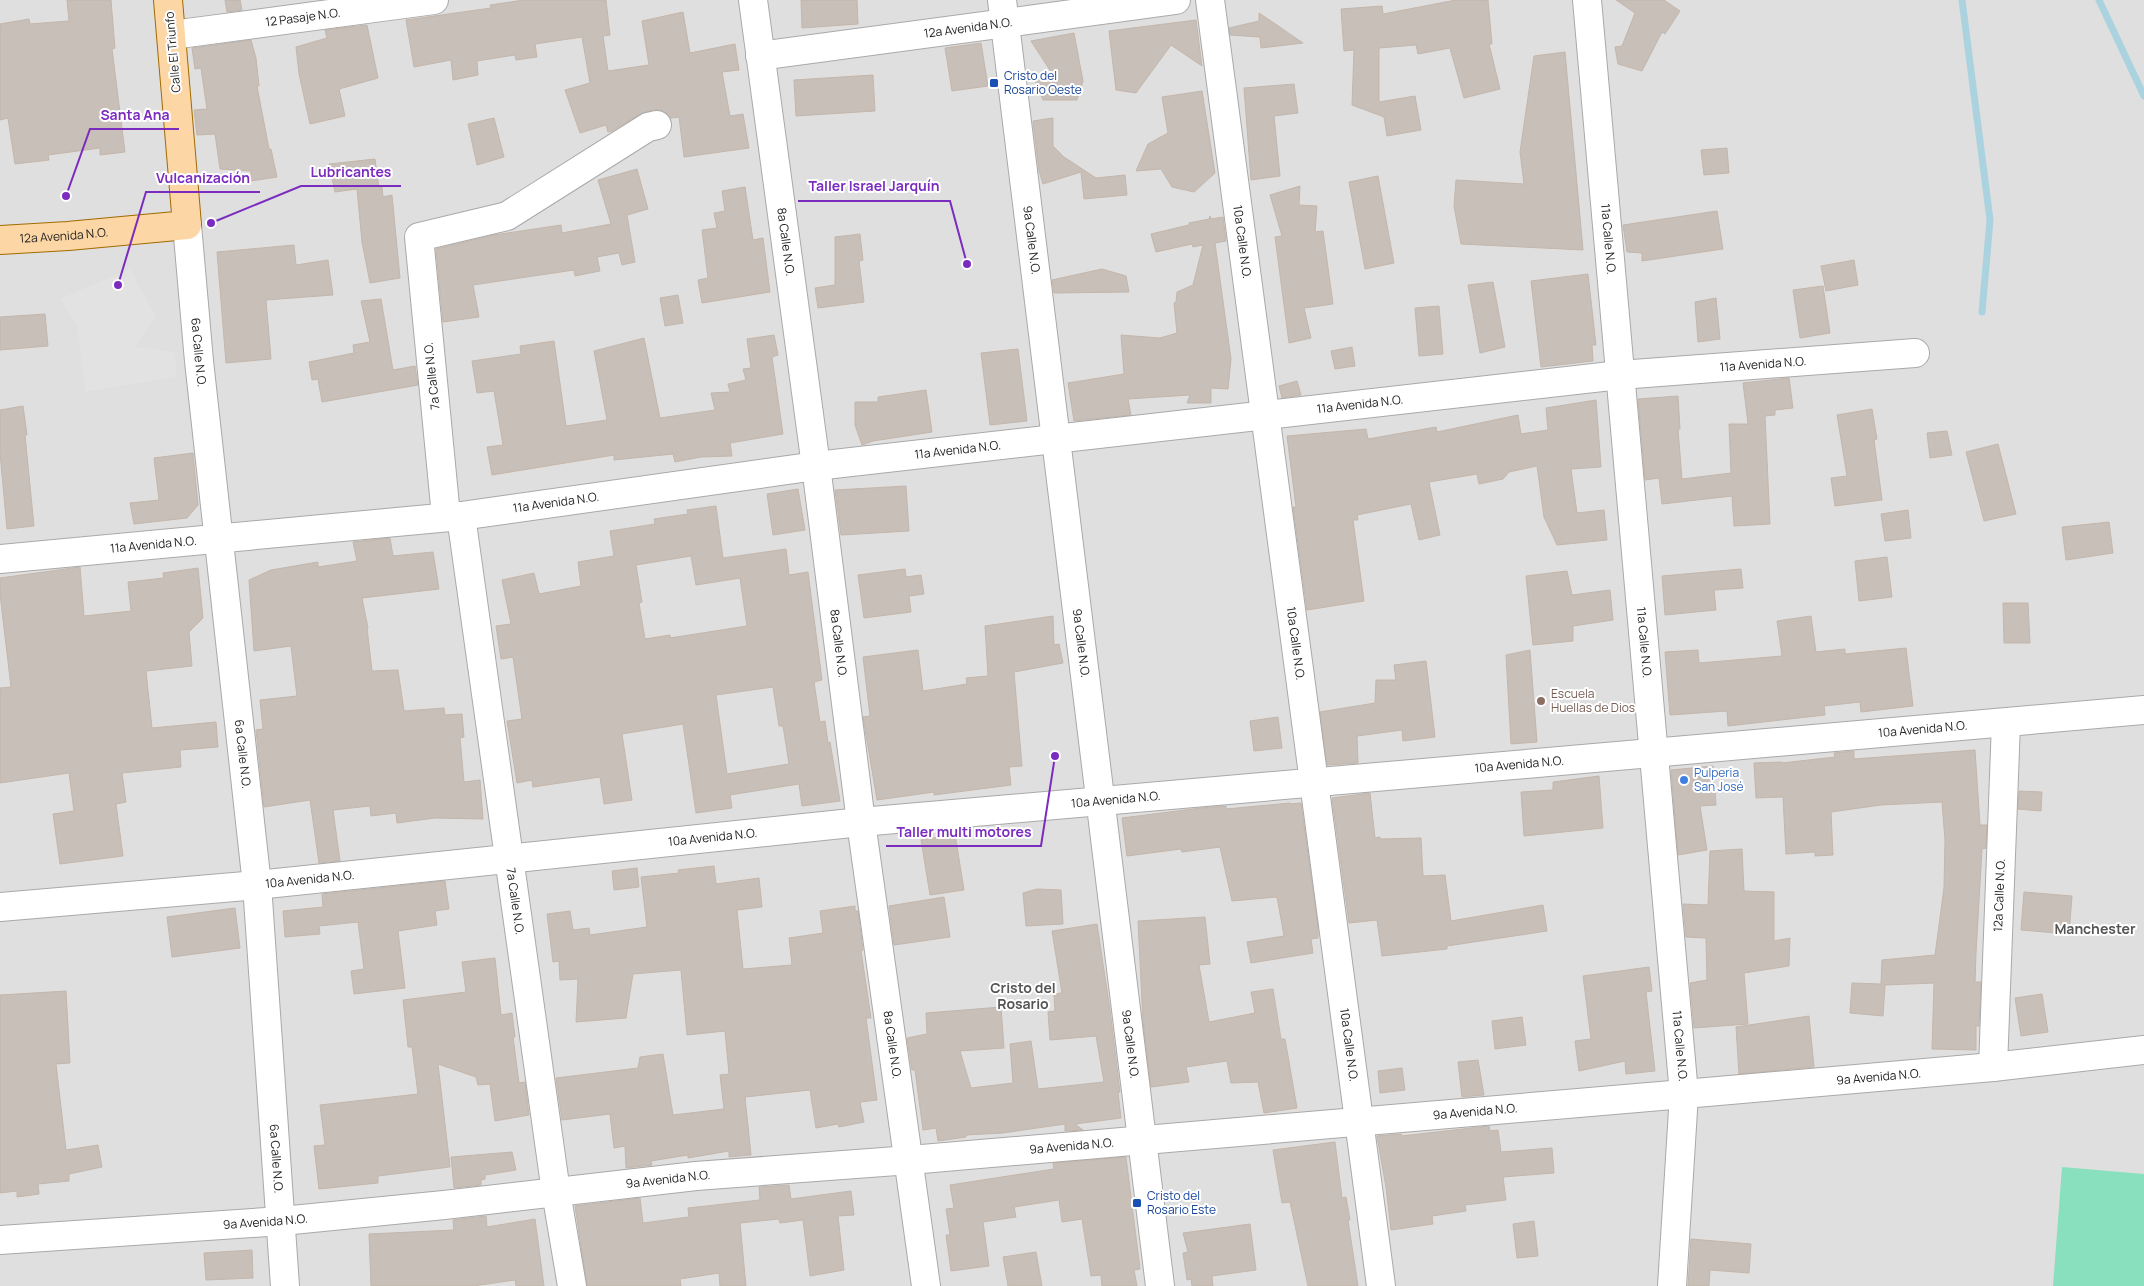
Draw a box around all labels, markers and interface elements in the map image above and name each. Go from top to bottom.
street label: 12 Pasaje N.O. [264,4,341,30]
street label: Calle El Triunfo [160,11,185,93]
street label: 12a Avenida N.O. [923,13,1013,42]
place label: Cristo del Rosario Oeste [1004,67,1082,98]
marker: Cristo del Rosario Oeste [988,77,1000,89]
callout: Santa Ana [90,100,179,129]
text: Santa Ana [100,105,170,124]
callout: Lubricantes [301,157,401,186]
text: Lubricantes [311,162,392,181]
callout: Vulcanización [146,163,260,192]
text: Vulcanización [156,168,250,187]
callout: Taller Israel Jarquín [798,172,950,201]
text: Taller Israel Jarquín [808,176,940,195]
street label: 11a Calle N.O. [1597,203,1620,275]
street label: 10a Calle N.O. [1229,204,1256,280]
street label: 9a Calle N.O. [1019,205,1045,276]
street label: 8a Calle N.O. [773,207,799,277]
street label: 12a Avenida N.O. [19,223,109,247]
street label: 6a Calle N.O. [187,317,211,388]
street label: 7a Calle N.O. [420,341,443,411]
street label: 11a Avenida N.O. [1719,352,1807,376]
street label: 11a Avenida N.O. [1316,391,1404,417]
street label: 11a Avenida N.O. [913,436,1002,463]
street label: 11a Avenida N.O. [512,488,600,517]
street label: 11a Avenida N.O. [109,532,197,557]
street label: 10a Calle N.O. [1283,606,1309,681]
street label: 11a Calle N.O. [1633,606,1656,679]
street label: 8a Calle N.O. [826,608,852,678]
street label: 9a Calle N.O. [1069,608,1094,679]
place label: Escuela Huellas de Dios [1551,685,1635,716]
marker: Escuela Huellas de Dios [1535,695,1547,707]
street label: 10a Avenida N.O. [1877,716,1968,741]
street label: 6a Calle N.O. [231,719,255,789]
street label: 10a Avenida N.O. [1474,752,1565,776]
place label: Pulperia San José [1694,764,1744,795]
marker: Pulperia San José [1678,774,1690,786]
street label: 10a Avenida N.O. [1070,787,1161,812]
callout: Taller multi motores [886,817,1041,846]
text: Taller multi motores [896,822,1032,841]
street label: 10a Avenida N.O. [667,824,758,850]
street label: 12a Calle N.O. [1989,858,2009,932]
street label: 10a Avenida N.O. [264,866,355,892]
street label: 7a Calle N.O. [502,866,529,936]
district label: Manchester [2054,919,2136,938]
district label: Cristo del Rosario [990,978,1056,1013]
street label: 10a Calle N.O. [1336,1007,1363,1082]
street label: 8a Calle N.O. [880,1009,906,1080]
street label: 9a Calle N.O. [1118,1009,1143,1079]
street label: 11a Calle N.O. [1669,1010,1692,1082]
street label: 9a Avenida N.O. [1836,1064,1922,1089]
street label: 9a Avenida N.O. [1432,1099,1518,1123]
street label: 6a Calle N.O. [266,1123,287,1194]
street label: 9a Avenida N.O. [1029,1134,1115,1158]
street label: 9a Avenida N.O. [625,1166,711,1192]
place label: Cristo del Rosario Este [1147,1187,1216,1218]
marker: Cristo del Rosario Este [1131,1197,1143,1209]
street label: 9a Avenida N.O. [222,1210,308,1233]

